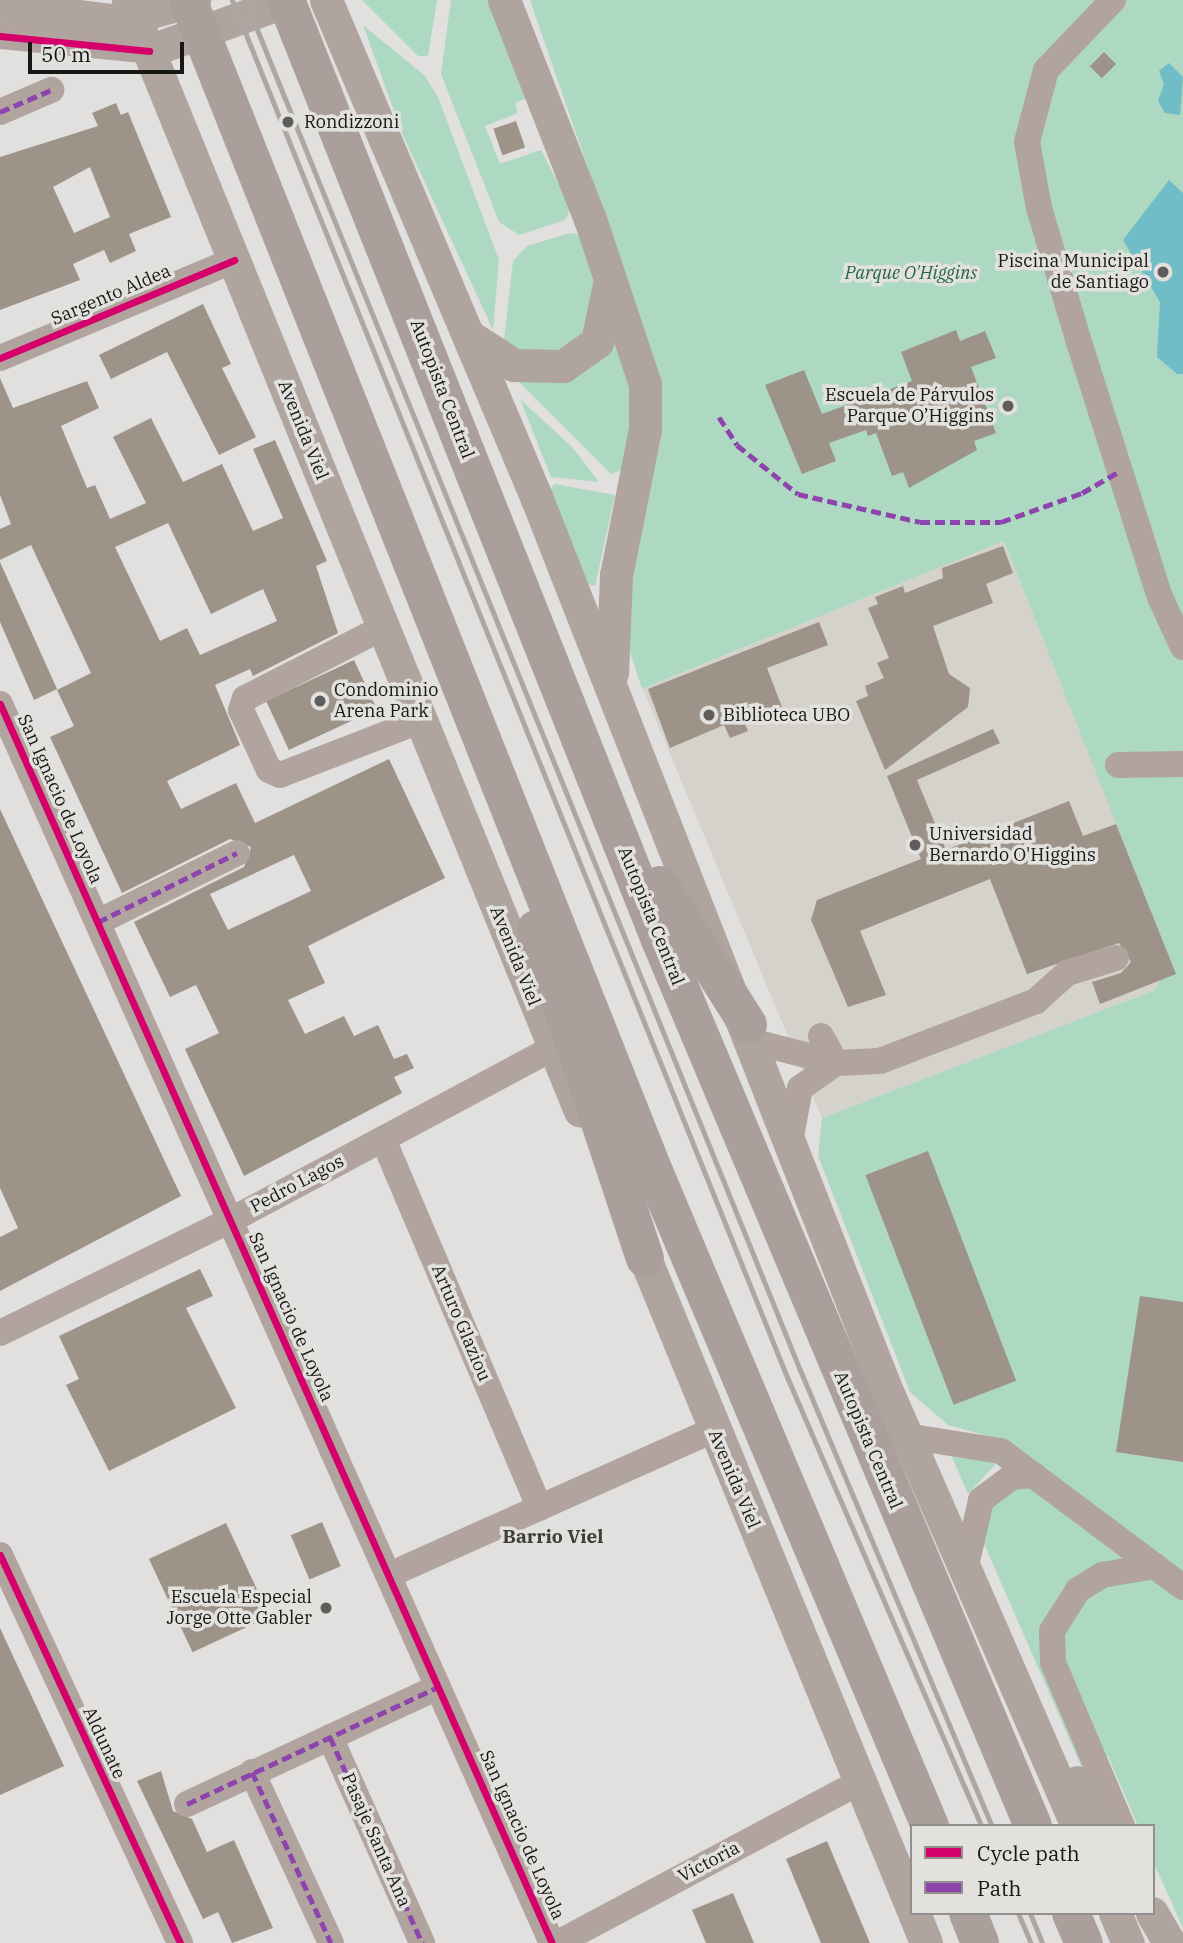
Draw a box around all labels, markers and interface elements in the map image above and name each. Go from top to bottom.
scale bar [32,28,187,72]
text: 50 m [41,40,91,68]
place label: Rondizzoni [304,111,400,133]
marker: Rondizzoni [278,112,298,132]
place label: Piscina Municipal de Santiago [997,251,1149,294]
street label: Sargento Aldea [48,260,174,330]
park label: Parque O'Higgins [845,262,977,284]
marker: Piscina Municipal de Santiago [1155,264,1171,280]
street label: Autopista Central [405,316,479,462]
street label: Avenida Viel [273,377,333,483]
place label: Escuela de Párvulos Parque O’Higgins [825,385,994,428]
marker: Escuela de Párvulos Parque O’Higgins [1000,398,1016,414]
place label: Condominio Arena Park [334,680,438,722]
marker: Condominio Arena Park [312,693,328,709]
place label: Biblioteca UBO [723,704,850,726]
marker: Biblioteca UBO [701,707,717,723]
street label: San Ignacio de Loyola [13,711,107,887]
place label: Universidad Bernardo O'Higgins [929,824,1096,866]
marker: Universidad Bernardo O'Higgins [907,837,923,853]
street label: Autopista Central [613,844,689,988]
street label: Avenida Viel [485,903,545,1009]
street label: Pedro Lagos [246,1150,348,1218]
street label: San Ignacio de Loyola [244,1229,338,1405]
street label: Arturo Glaziou [427,1261,495,1385]
street label: Autopista Central [829,1368,907,1512]
street label: Avenida Viel [703,1426,765,1532]
district label: Barrio Viel [503,1526,603,1548]
place label: Escuela Especial Jorge Otte Gabler [166,1587,312,1630]
marker: Escuela Especial Jorge Otte Gabler [318,1600,334,1616]
street label: Aldunate [78,1704,130,1782]
street label: San Ignacio de Loyola [475,1747,569,1923]
street label: Pasaje Santa Ana [337,1770,415,1910]
legend [910,1824,1155,1915]
street label: Victoria [675,1837,743,1887]
text: Cycle path [977,1839,1080,1867]
text: Path [977,1874,1022,1902]

